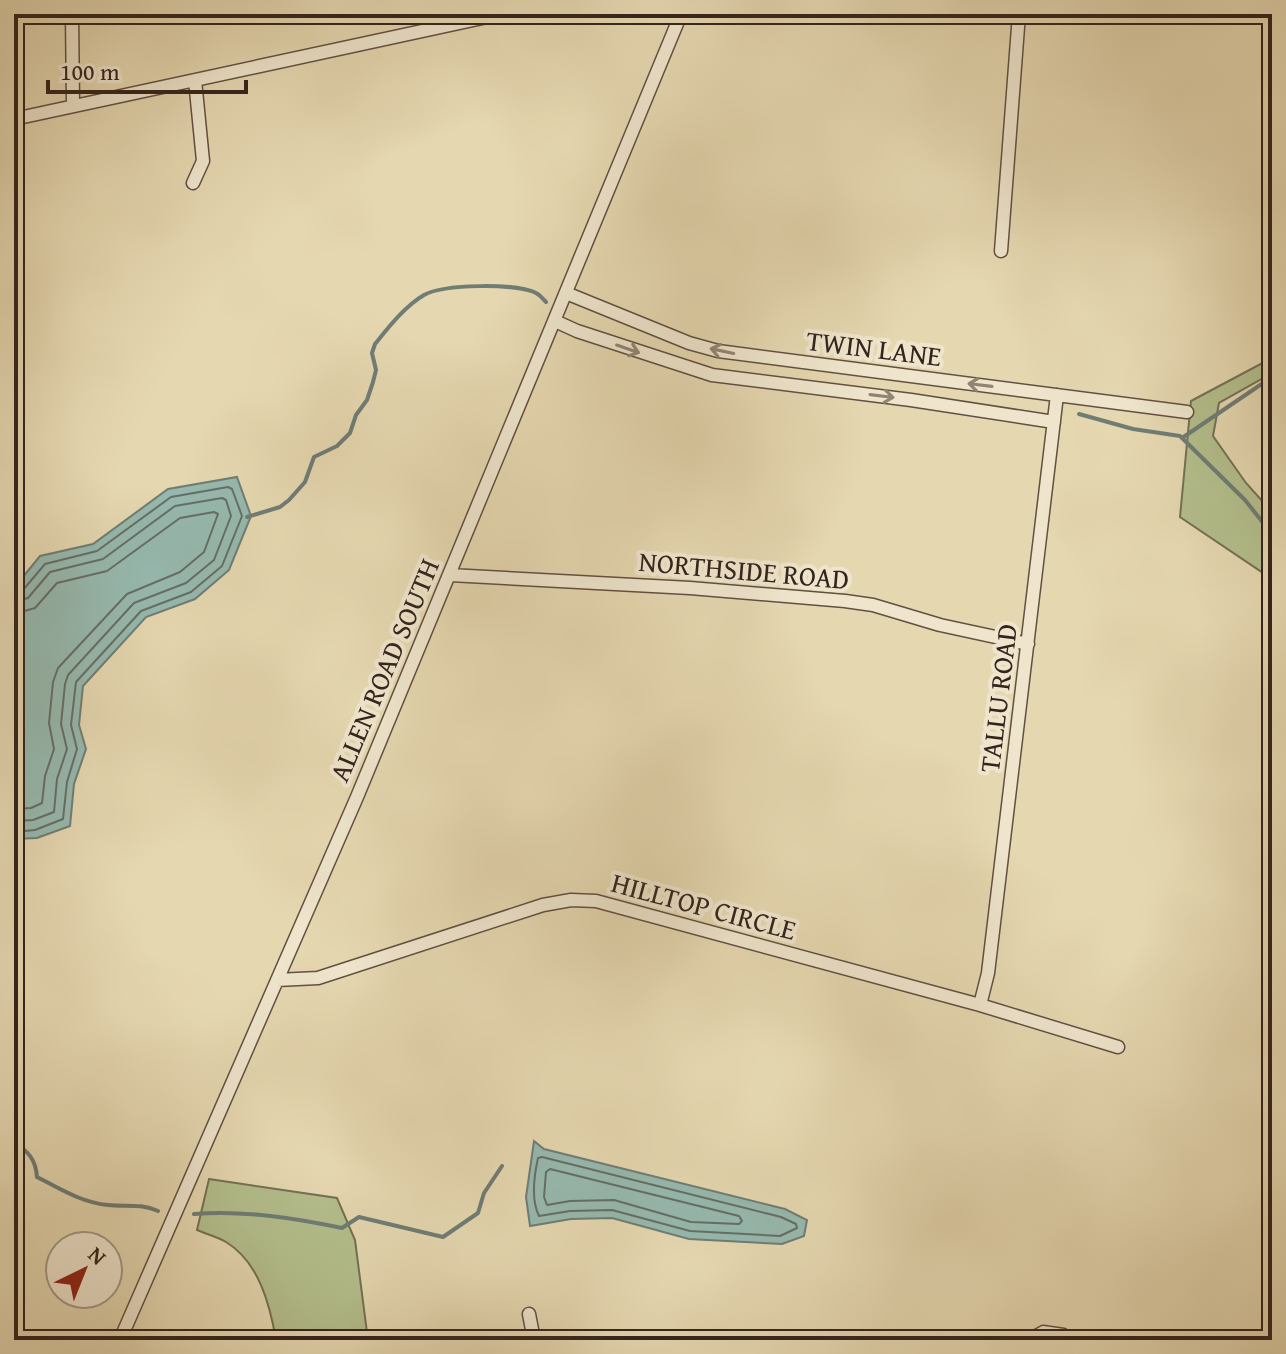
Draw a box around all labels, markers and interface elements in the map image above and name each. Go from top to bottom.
scale bar [48,44,246,94]
text: 100 m [60,54,120,89]
street label: TWIN LANE [804,319,944,376]
one-way arrow [615,342,640,357]
one-way arrow [710,343,735,358]
one-way arrow [967,378,994,393]
one-way arrow [868,389,895,404]
street label: NORTHSIDE ROAD [637,540,851,599]
street label: ALLEN ROAD SOUTH [318,552,449,788]
street label: TALLU ROAD [968,621,1027,774]
street label: HILLTOP CIRCLE [607,861,801,950]
north arrow [44,1230,124,1310]
text: N [81,1239,114,1272]

